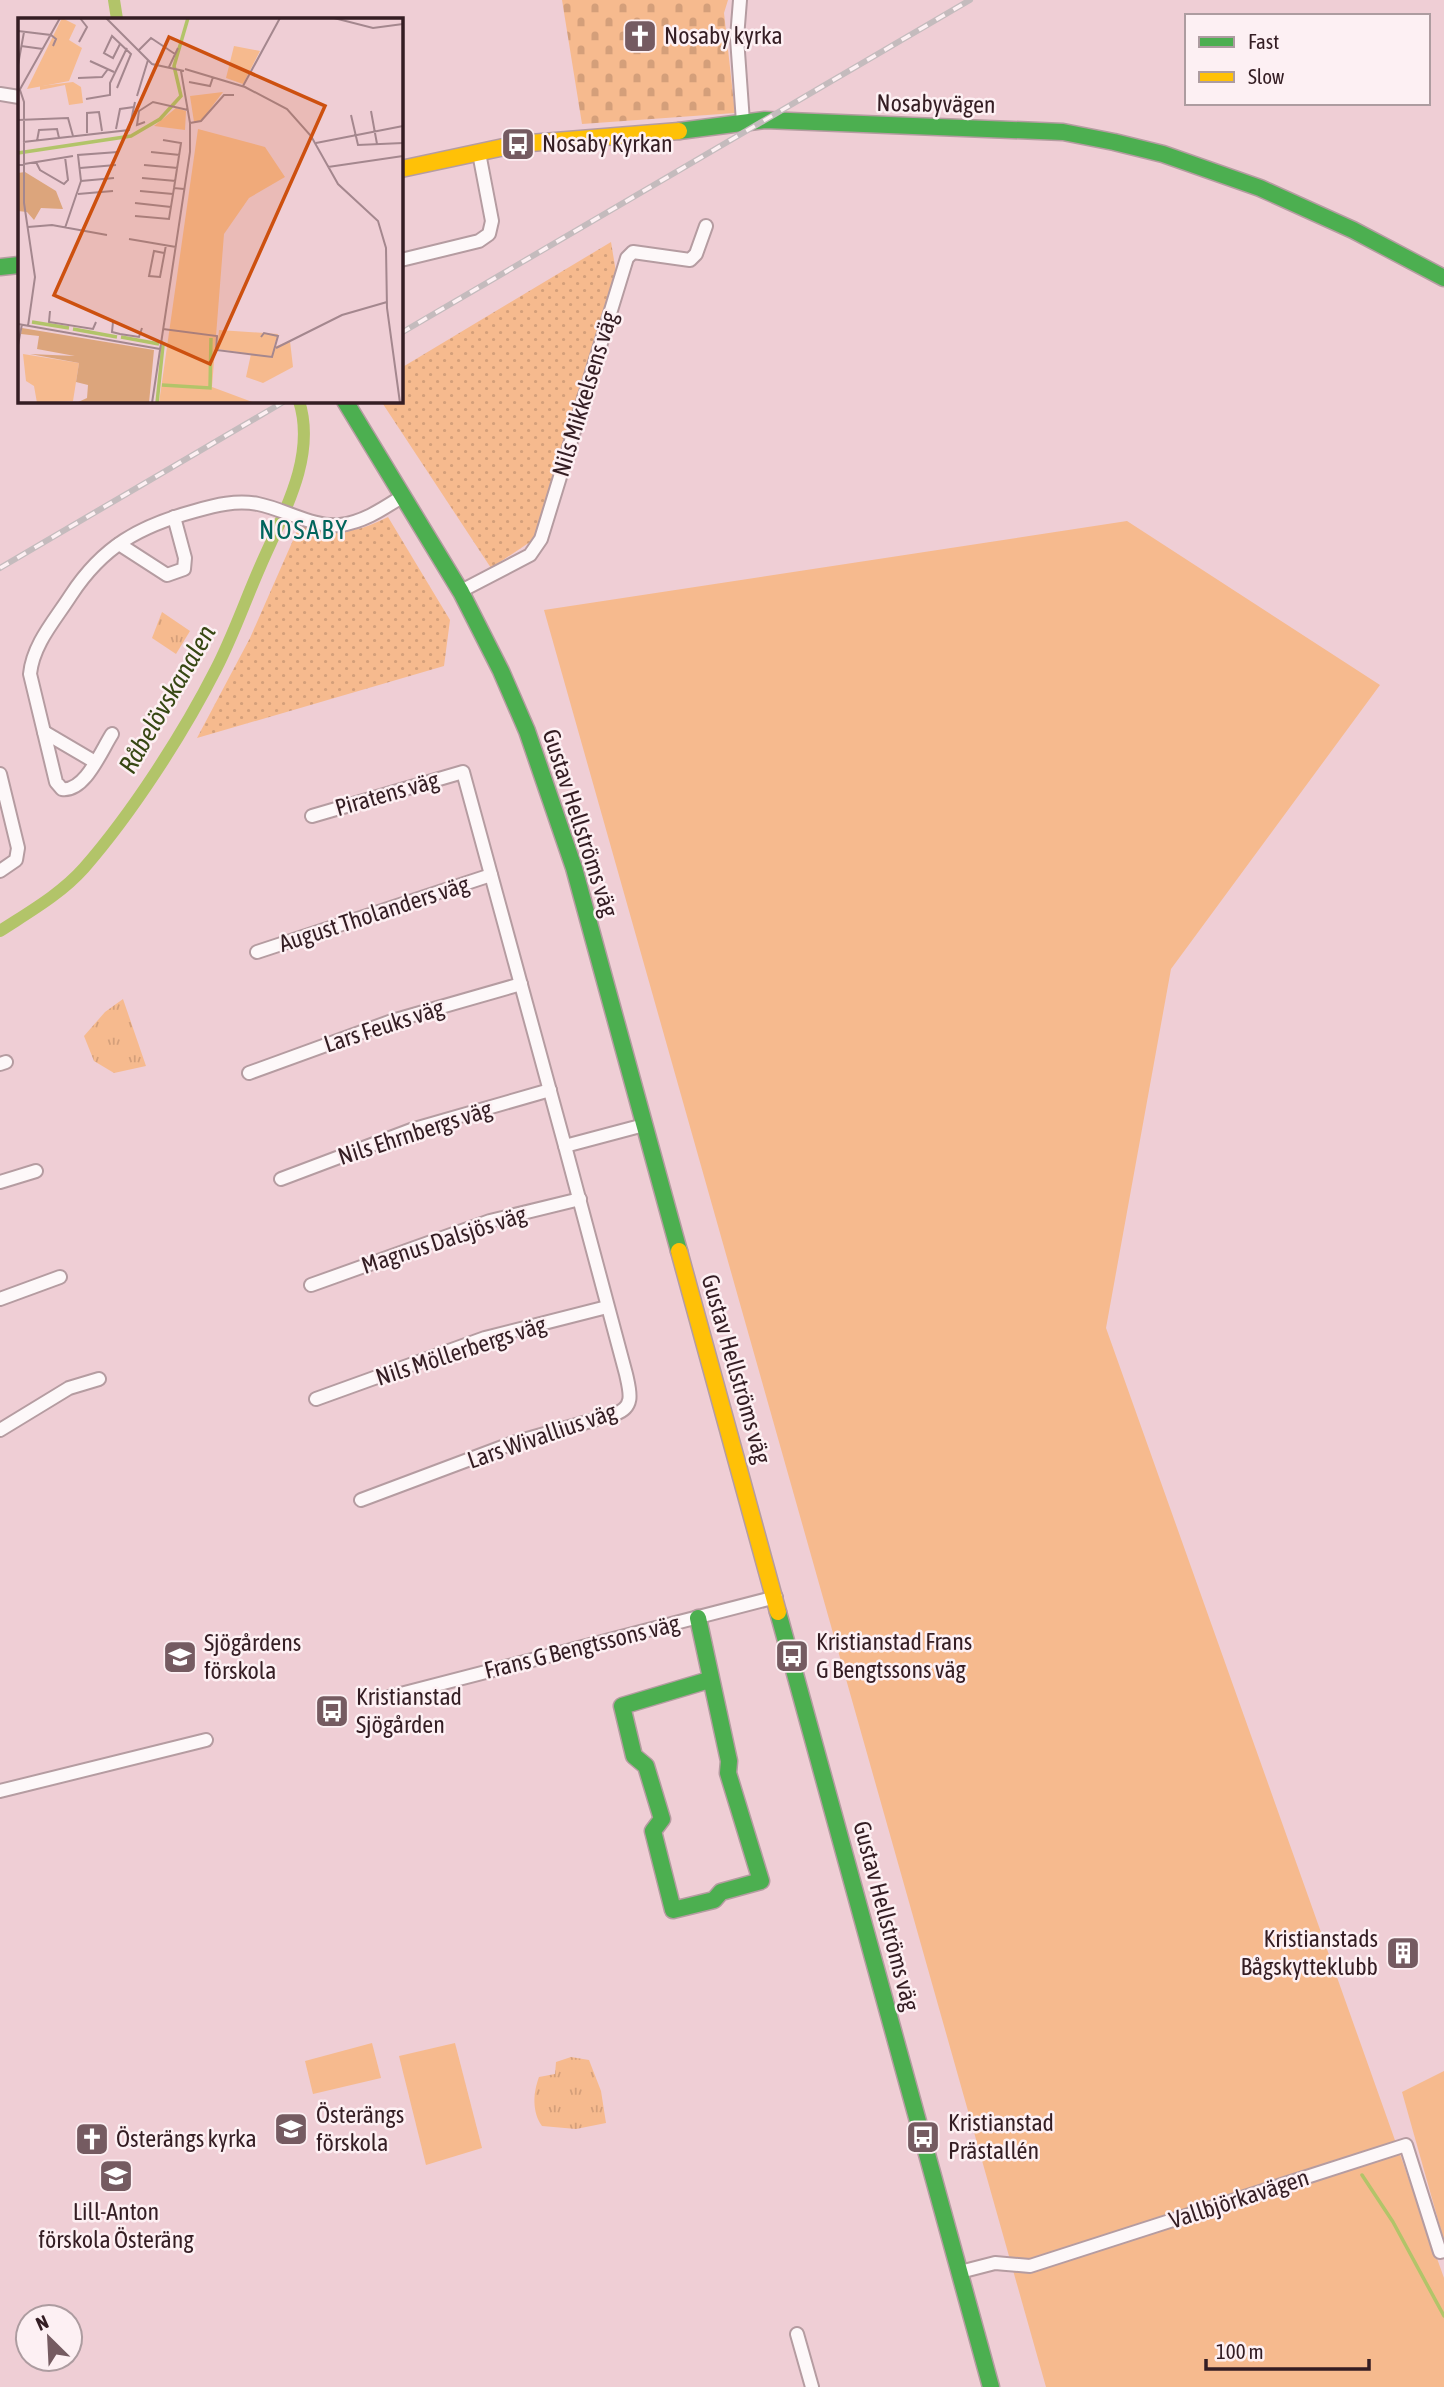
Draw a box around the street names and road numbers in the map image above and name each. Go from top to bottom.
street label: Nosabyvägen [876,89,996,118]
street label: Nils Mikkelsens väg [547,307,623,480]
street label: Gustav Hellströms väg [537,726,624,921]
street label: Piratens väg [332,766,442,821]
street label: August Tholanders väg [275,870,473,957]
street label: Lars Feuks väg [321,993,448,1058]
street label: Nils Ehrnbergs väg [334,1095,496,1170]
street label: Magnus Dalsjös väg [358,1200,530,1279]
street label: Gustav Hellströms väg [697,1271,777,1467]
street label: Nils Möllerbergs väg [372,1310,550,1391]
street label: Lars Wivallius väg [464,1397,620,1474]
street label: Frans G Bengtssons väg [481,1609,683,1684]
street label: Gustav Hellströms väg [848,1818,925,2014]
street label: Vallbjörkavägen [1166,2163,1312,2234]

